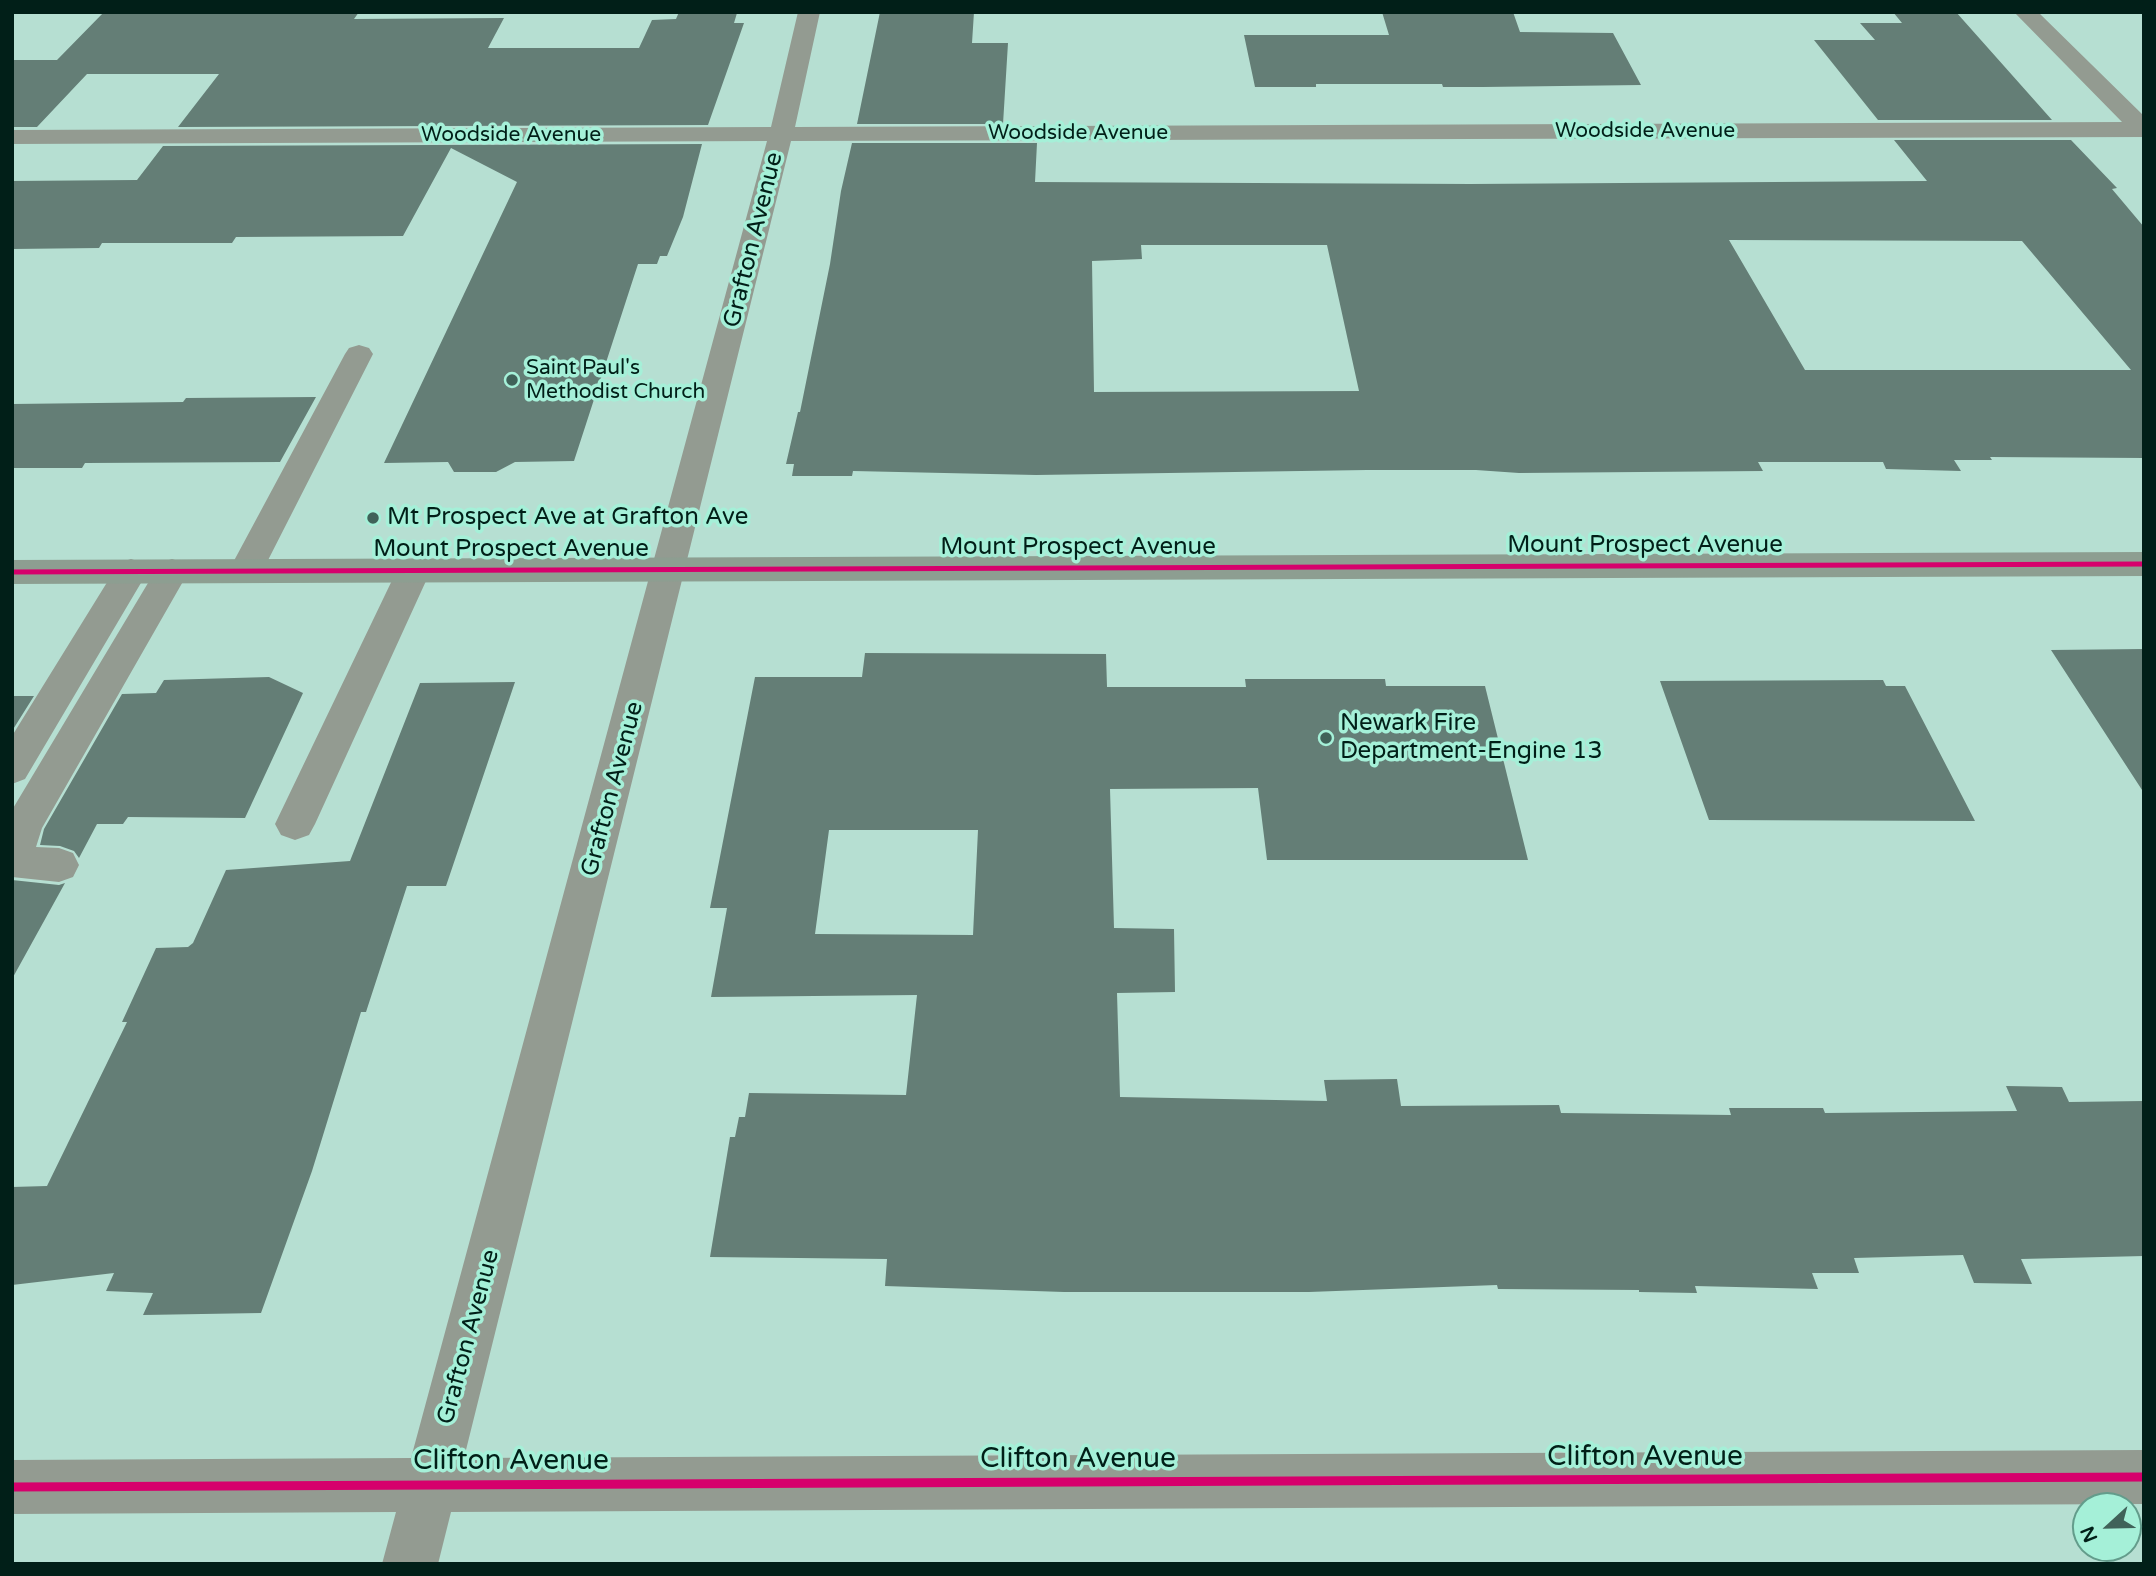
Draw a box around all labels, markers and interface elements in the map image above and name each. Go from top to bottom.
street label: Woodside Avenue [1555,118,1735,144]
street label: Woodside Avenue [988,120,1168,146]
street label: Woodside Avenue [421,122,601,148]
street label: Grafton Avenue [718,149,790,331]
place label: Saint Paul's Methodist Church [526,355,705,405]
marker: Saint Paul's Methodist Church [504,372,520,388]
place label: Mt Prospect Ave at Grafton Ave [387,504,748,532]
marker: Mt Prospect Ave at Grafton Ave [365,510,381,526]
street label: Mount Prospect Avenue [1507,532,1783,560]
street label: Mount Prospect Avenue [940,534,1216,562]
street label: Mount Prospect Avenue [373,536,649,564]
street label: Grafton Avenue [576,698,650,880]
place label: Newark Fire Department-Engine 13 [1340,710,1603,766]
marker: Newark Fire Department-Engine 13 [1318,730,1334,746]
street label: Grafton Avenue [432,1246,506,1428]
street label: Clifton Avenue [1547,1441,1743,1475]
street label: Clifton Avenue [980,1443,1176,1477]
street label: Clifton Avenue [413,1445,609,1479]
north arrow [2072,1492,2142,1562]
text: N [2076,1523,2102,1545]

